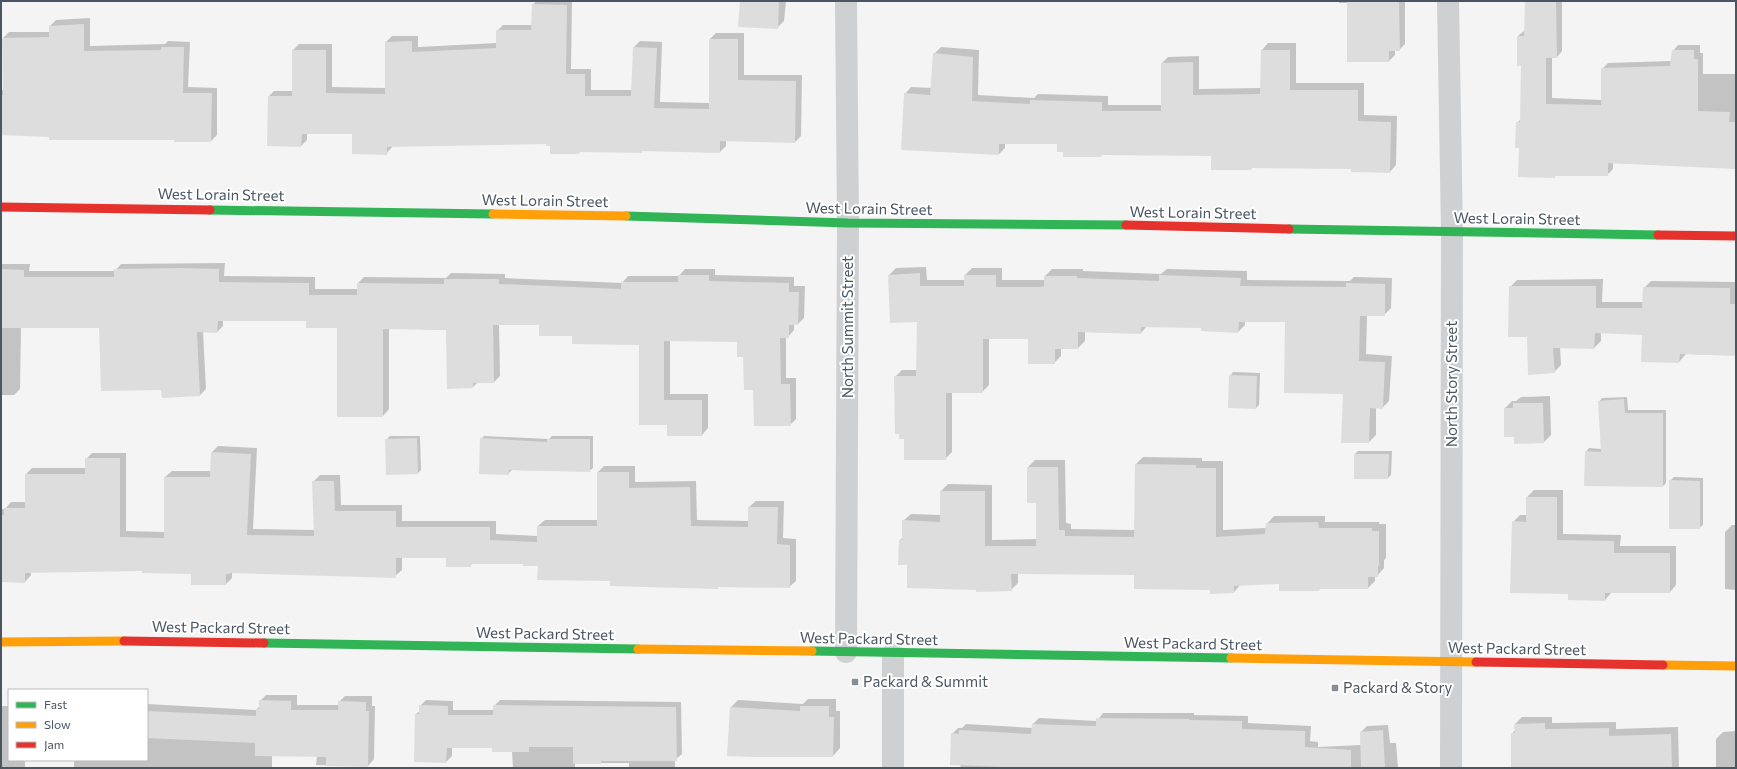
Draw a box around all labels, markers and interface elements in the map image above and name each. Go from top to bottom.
street label: West Lorain Street [157,184,285,204]
street label: West Lorain Street [481,190,609,210]
street label: West Lorain Street [805,198,933,218]
street label: West Lorain Street [1129,202,1257,222]
street label: West Lorain Street [1453,208,1581,228]
street label: North Summit Street [838,256,856,398]
street label: North Story Street [1442,321,1460,447]
street label: West Packard Street [152,617,290,637]
street label: West Packard Street [476,623,614,643]
street label: West Packard Street [800,628,938,648]
street label: West Packard Street [1124,633,1262,653]
street label: West Packard Street [1448,638,1586,658]
place label: Packard & Summit [863,672,988,690]
marker: Packard & Summit [850,677,860,687]
place label: Packard & Story [1343,678,1452,696]
marker: Packard & Story [1330,683,1340,693]
legend [8,689,148,761]
text: Fast [44,697,67,711]
text: Slow [44,717,71,731]
text: Jam [44,737,64,752]

